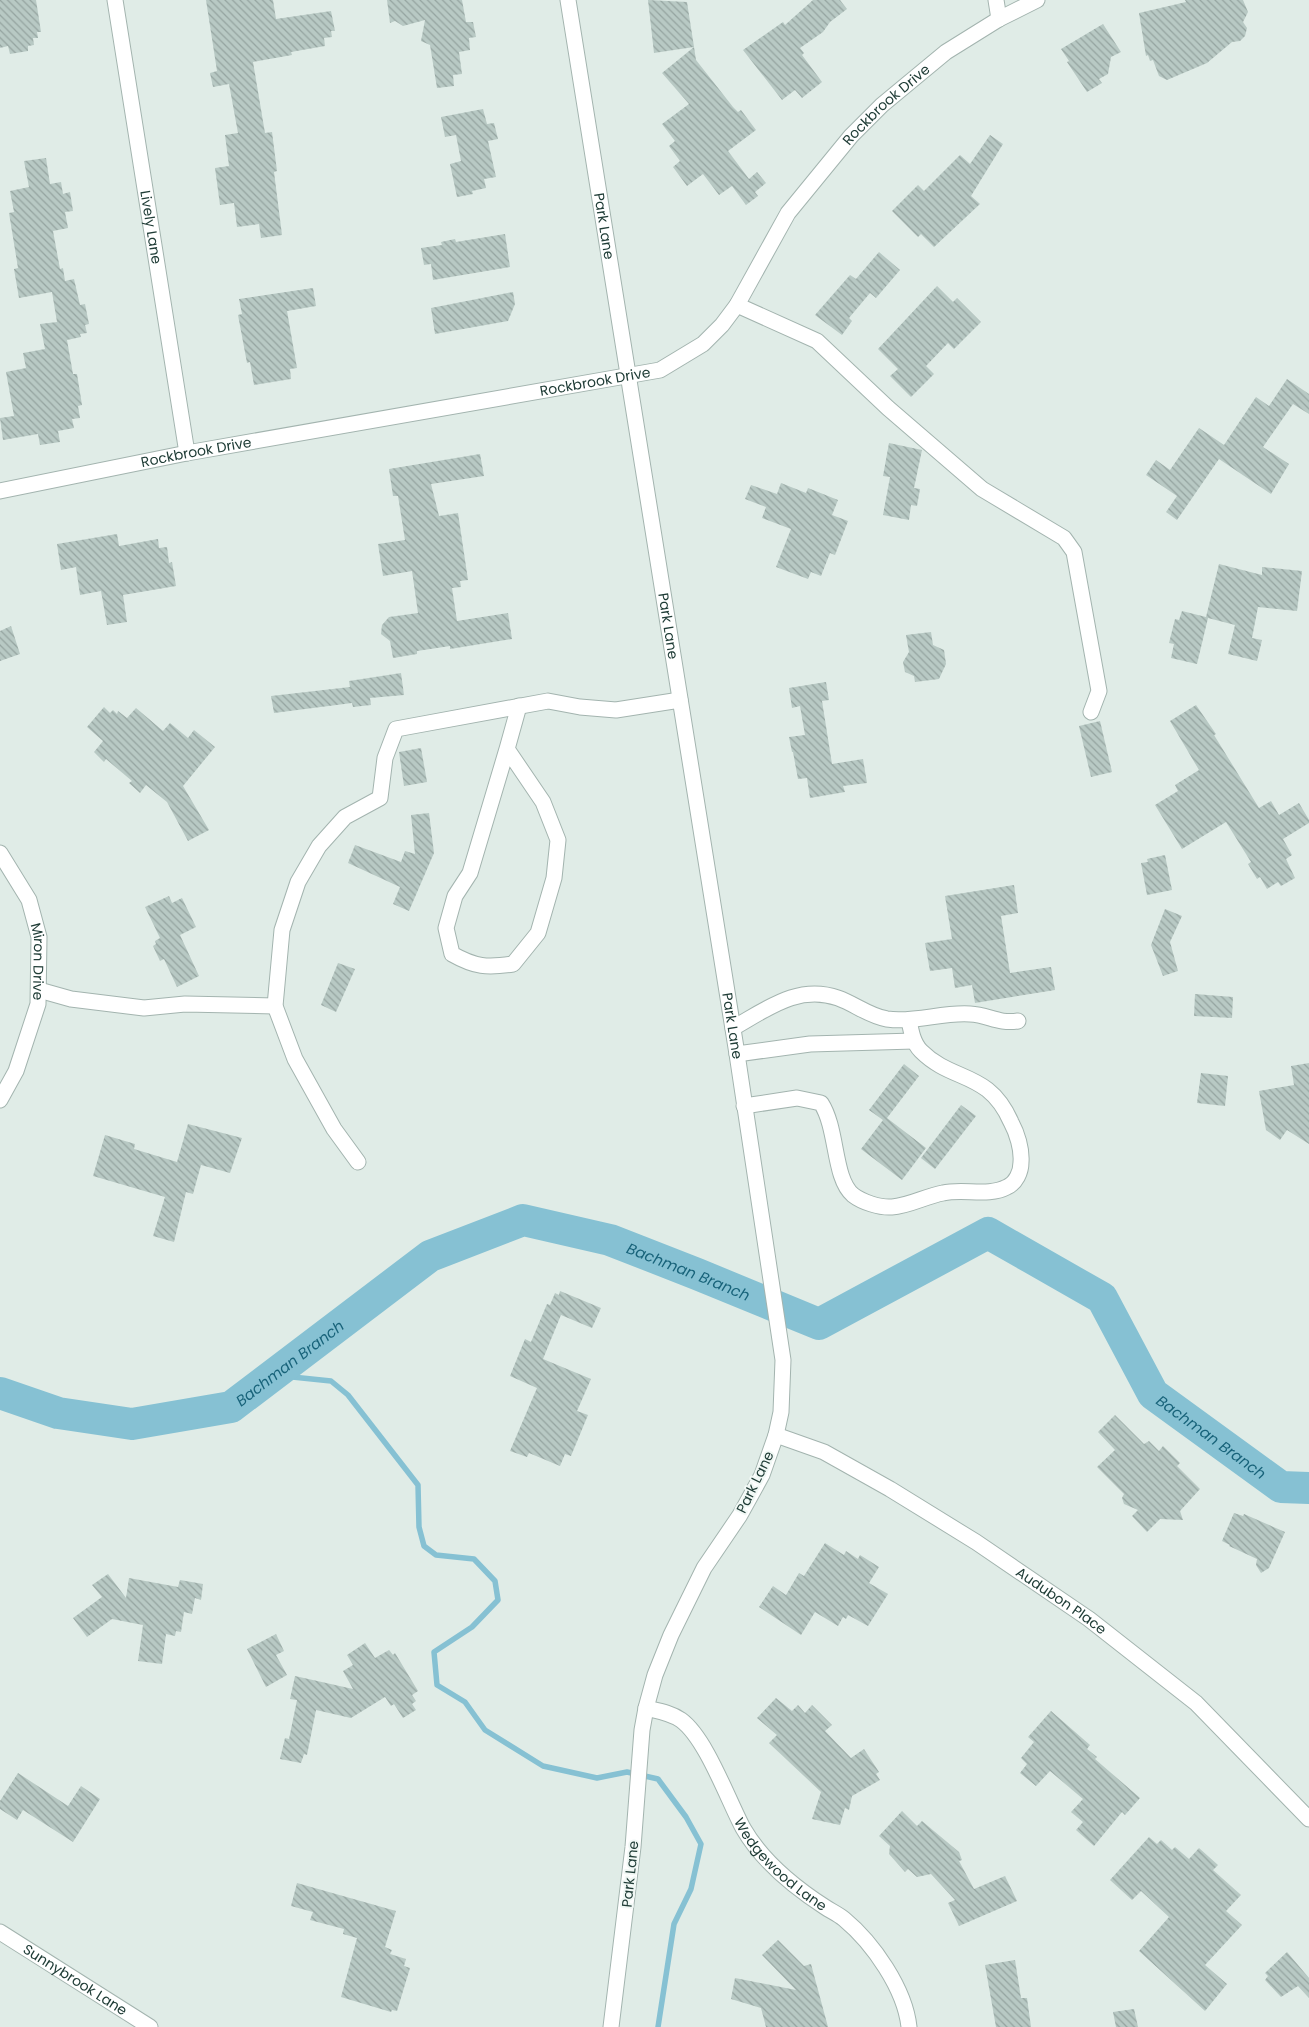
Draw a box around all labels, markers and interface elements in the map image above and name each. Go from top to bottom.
street label: Rockbrook Drive [838,59,934,149]
street label: Lively Lane [135,189,167,266]
street label: Park Lane [589,191,619,261]
street label: Rockbrook Drive [538,362,652,401]
street label: Rockbrook Drive [139,432,253,472]
street label: Park Lane [653,591,684,661]
street label: Miron Drive [26,921,49,1001]
street label: Park Lane [717,991,748,1061]
water label: Bachman Branch [624,1237,753,1305]
water label: Bachman Branch [231,1315,348,1411]
water label: Bachman Branch [1152,1390,1271,1484]
street label: Park Lane [731,1447,779,1516]
street label: Audubon Place [1012,1562,1111,1639]
street label: Wedgewood Lane [729,1814,831,1916]
street label: Park Lane [617,1839,643,1908]
street label: Sunnybrook Lane [19,1939,131,2020]

